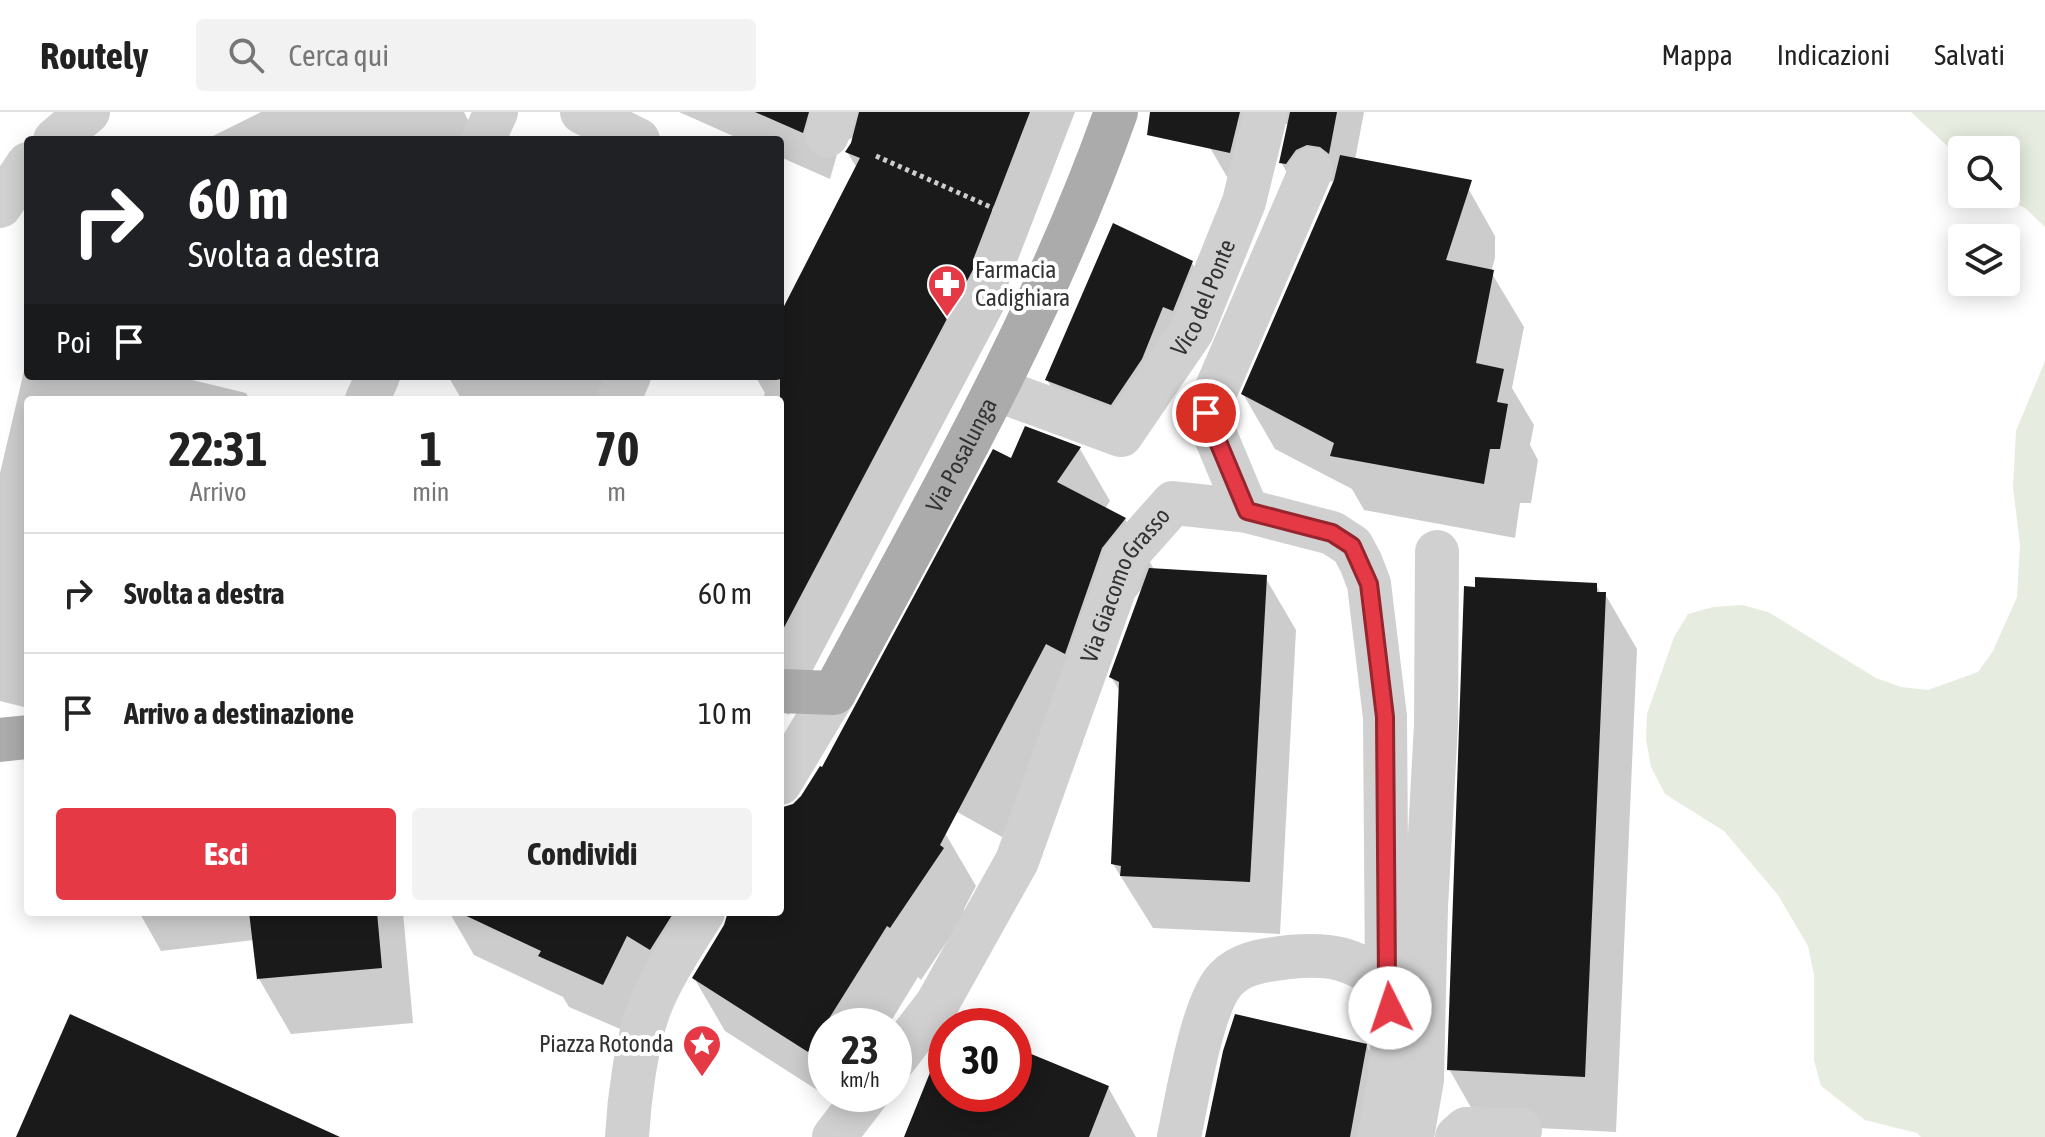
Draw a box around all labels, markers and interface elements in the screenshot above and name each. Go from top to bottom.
search box [196,19,756,91]
icon: search [224,33,268,77]
text: Routely [40,34,148,77]
text: Cerca qui [288,38,389,72]
text: Mappa [1661,39,1733,71]
text: Indicazioni [1777,39,1890,71]
text: Salvati [1934,39,2005,71]
map controls [1948,136,2020,296]
button: search [1948,136,2020,208]
text: 60 m [188,167,289,231]
icon: right [56,168,160,272]
button: layers [1948,224,2020,296]
text: Svolta a destra [188,233,381,275]
street label: Vico del Ponte [1165,235,1241,361]
place label: Farmacia Cadighiara [975,256,1070,311]
pharmacy icon: Farmacia Cadighiara [926,263,968,318]
icon: arrive [107,320,151,364]
text: Poi [56,325,91,359]
pin [1172,379,1240,447]
icon: arrive [1184,391,1228,435]
street label: Via Posalunga [920,393,1002,517]
text: 22:31 [169,421,267,476]
text: 1 [420,421,442,476]
text: 70 [594,421,639,476]
text: Arrivo [190,477,246,507]
text: min [412,477,449,507]
text: m [607,477,626,507]
street label: Via Giacomo Grasso [1075,502,1175,666]
icon: right [56,571,100,615]
text: Svolta a destra [124,576,284,610]
text: 60 m [698,576,752,610]
icon: arrive [56,691,100,735]
text: Arrivo a destinazione [124,696,354,730]
text: 10 m [698,696,752,730]
button: Esci [56,808,396,900]
button: Condividi [412,808,752,900]
position arrow [1348,966,1432,1050]
speed limit sign: 30 [928,1008,1032,1112]
place icon: Piazza Rotonda [681,1023,723,1078]
text: 23 [841,1027,879,1072]
place label: Piazza Rotonda [539,1030,674,1057]
text: km/h [840,1068,880,1091]

